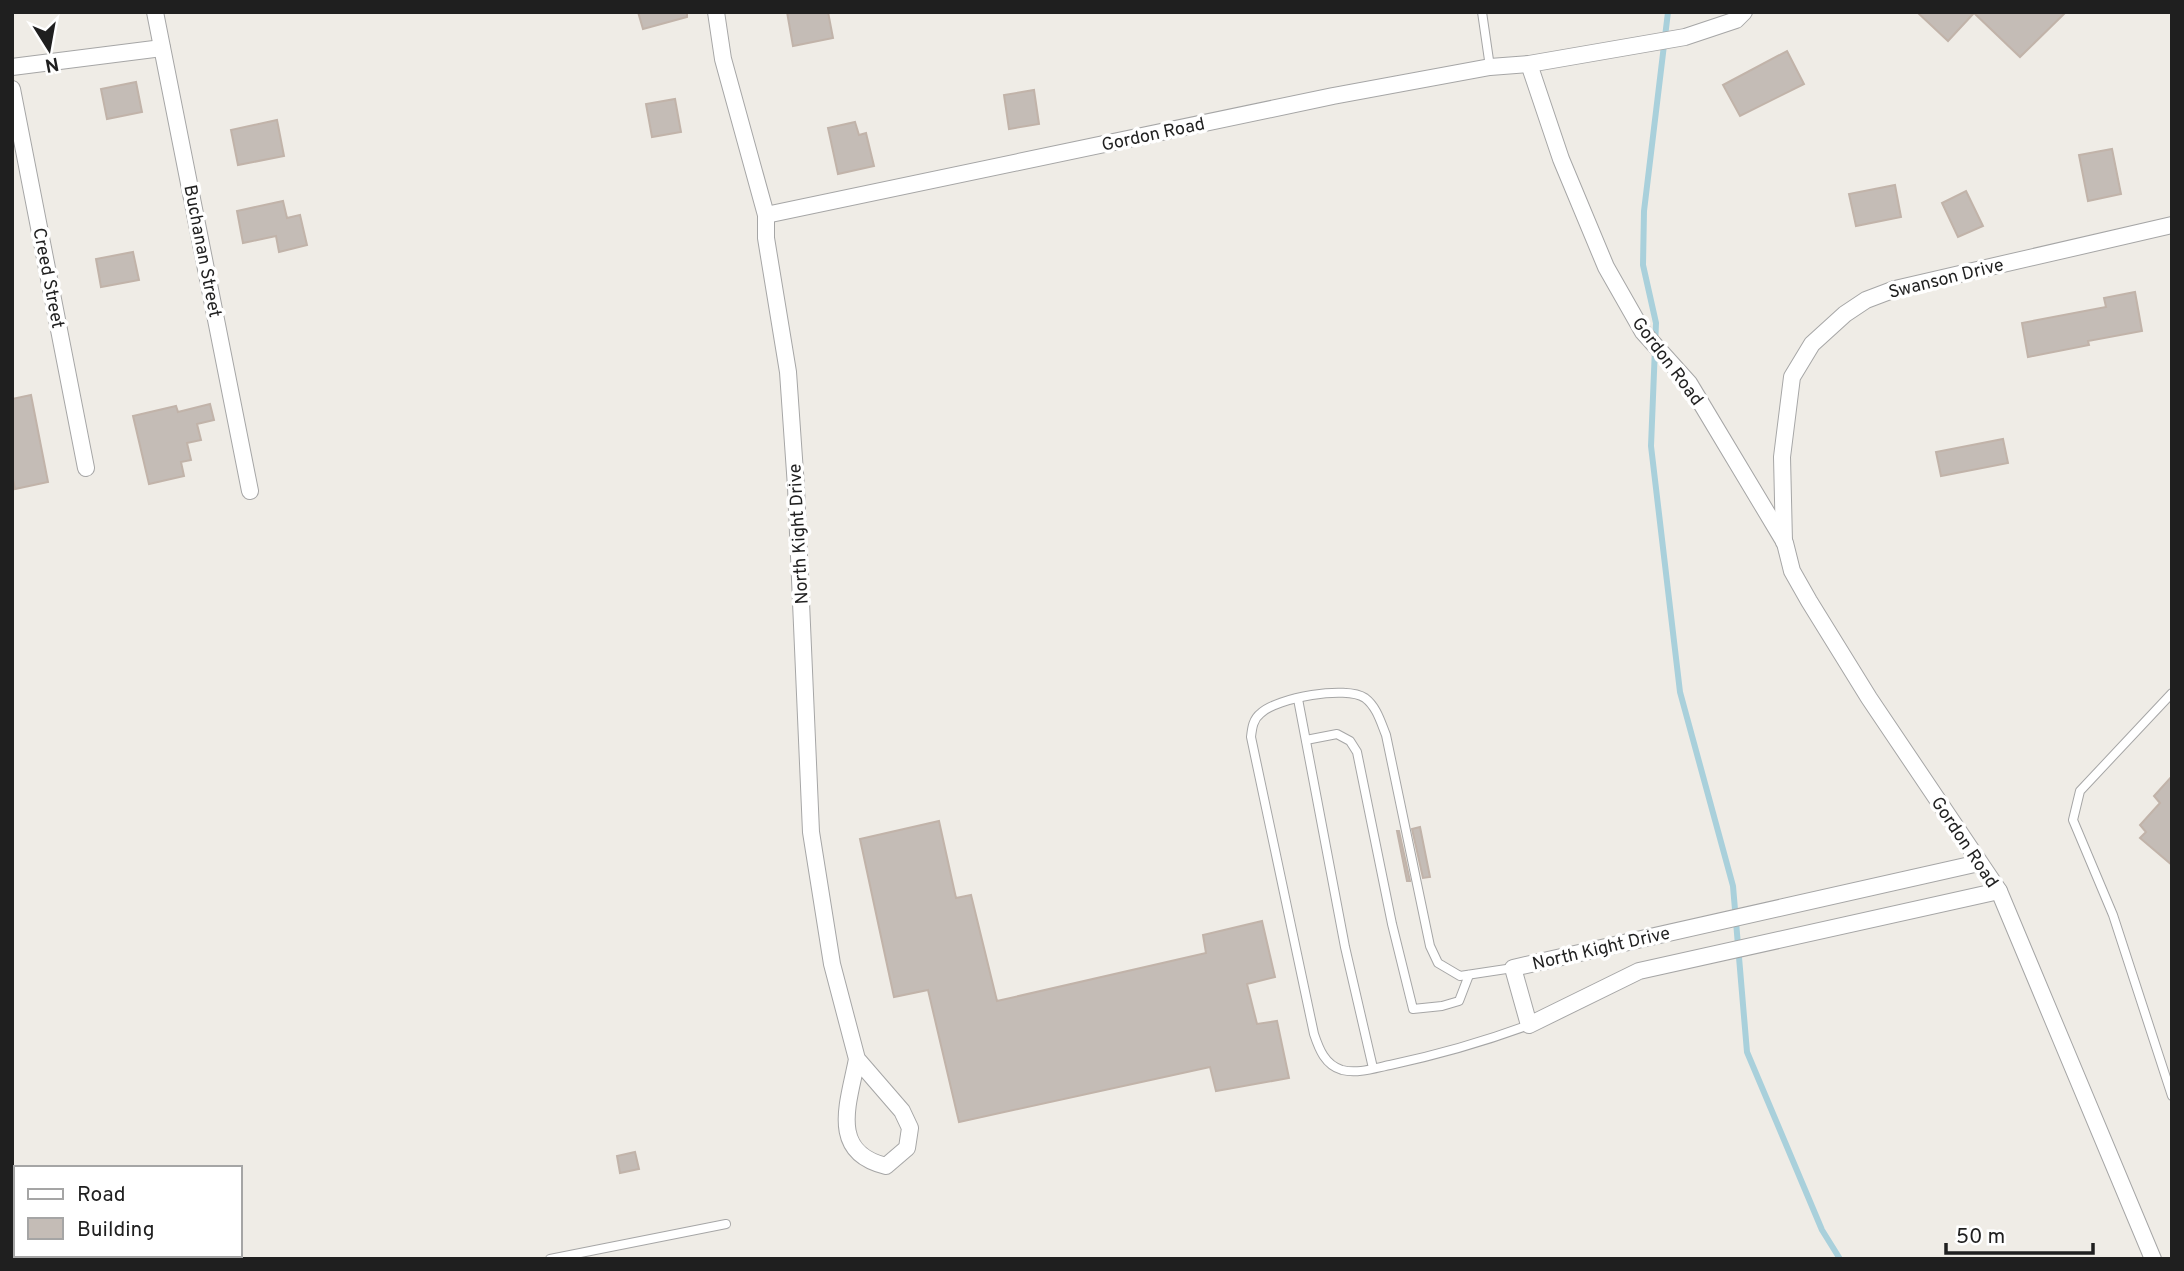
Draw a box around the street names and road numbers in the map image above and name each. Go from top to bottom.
street label: Gordon Road [1100,113,1207,158]
street label: Buchanan Street [177,183,226,320]
street label: Creed Street [26,226,69,331]
street label: Swanson Drive [1886,254,2006,305]
street label: Gordon Road [1626,313,1708,411]
street label: North Kight Drive [784,463,815,605]
street label: Gordon Road [1925,793,2003,893]
street label: North Kight Drive [1530,922,1673,977]

